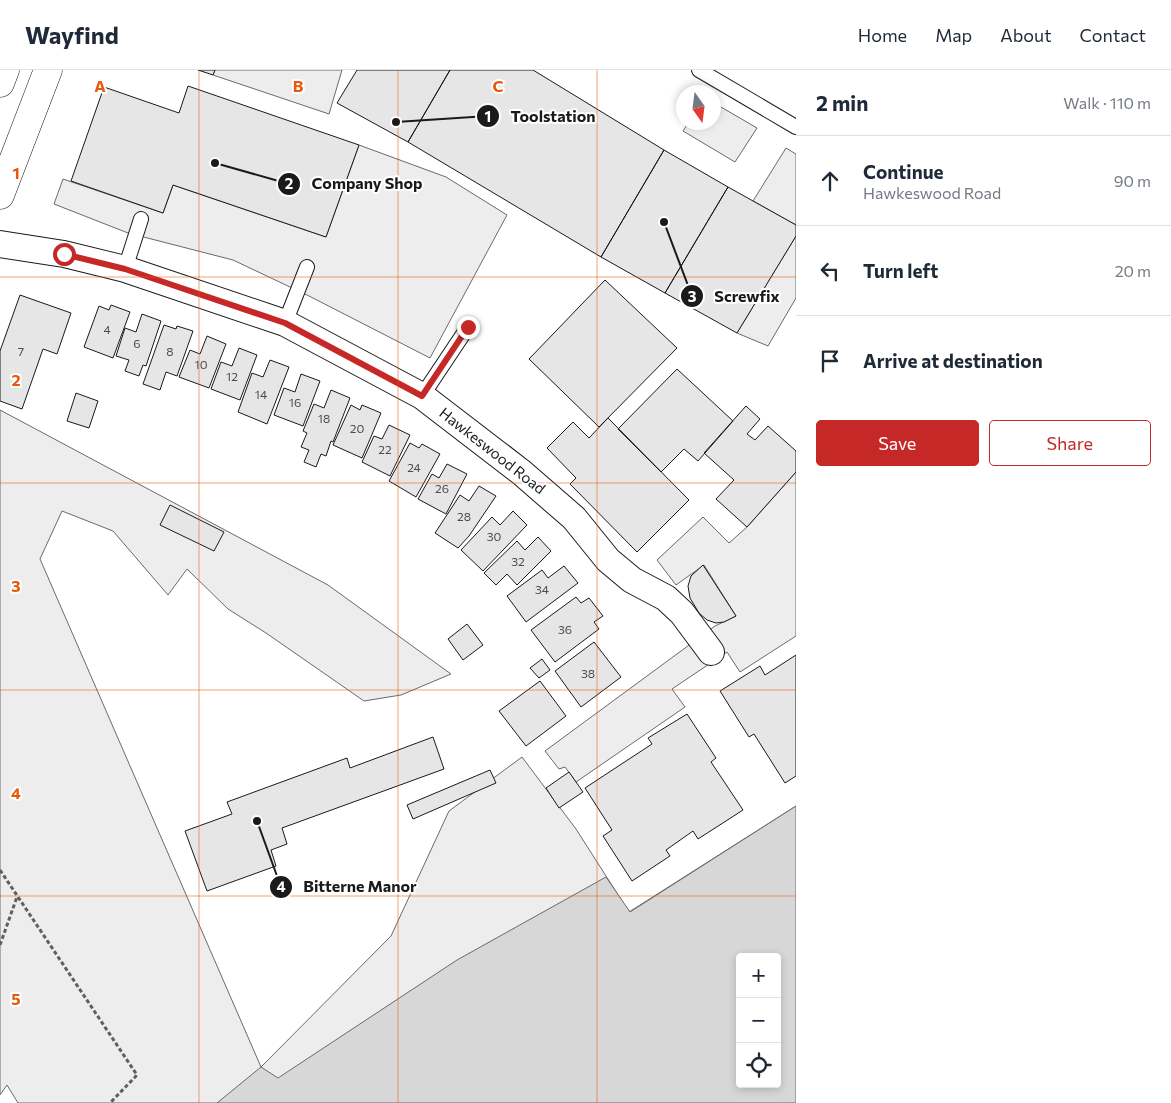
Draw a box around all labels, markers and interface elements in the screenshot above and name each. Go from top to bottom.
text: Wayfind [25,20,119,49]
text: Home [858,24,907,46]
text: Map [935,24,972,46]
text: About [1000,24,1052,46]
text: Contact [1080,24,1146,46]
text: A [94,76,106,95]
text: B [293,76,304,95]
text: C [493,76,504,95]
north arrow [676,85,721,130]
text: 2 min [816,90,868,115]
text: Walk · 110 m [1063,93,1151,112]
callout: Toolstation [476,101,606,132]
text: Toolstation [510,106,596,125]
text: 1 [485,107,491,125]
text: Continue [863,160,943,183]
text: 1 [12,163,20,182]
icon: ahead [816,167,844,195]
callout: Company Shop [276,168,432,199]
text: 90 m [1114,171,1151,190]
text: Company Shop [311,173,423,192]
text: 2 [285,174,293,192]
text: Hawkeswood Road [863,183,1001,202]
route start [53,243,76,266]
icon: left [816,257,844,285]
text: Turn left [863,259,938,282]
text: 20 m [1115,261,1151,280]
callout: Screwfix [679,281,790,312]
text: Screwfix [714,286,780,305]
text: 3 [688,287,697,305]
route end [457,316,480,339]
house number: 4 [103,322,111,336]
house number: 6 [133,336,141,350]
house number: 7 [18,344,24,358]
house number: 8 [166,344,174,358]
icon: arrive [816,347,844,375]
text: Arrive at destination [863,349,1043,372]
house number: 10 [195,357,208,371]
house number: 12 [226,369,238,383]
text: 2 [11,370,21,389]
house number: 14 [255,387,267,401]
house number: 16 [289,395,301,409]
street label: Hawkeswood Road [436,403,549,497]
house number: 18 [318,411,330,425]
button: Save [816,420,979,466]
button: Share [989,420,1151,466]
house number: 20 [350,421,364,435]
house number: 22 [378,442,392,456]
house number: 24 [407,460,421,474]
house number: 26 [435,481,449,495]
house number: 28 [457,509,471,523]
house number: 30 [487,529,502,543]
house number: 32 [511,554,525,568]
text: 3 [11,576,21,595]
house number: 34 [535,582,549,596]
house number: 36 [558,622,572,636]
house number: 38 [581,666,595,680]
text: 4 [11,783,21,802]
callout: Bitterne Manor [268,871,427,902]
text: Bitterne Manor [303,876,417,895]
text: 4 [276,877,286,895]
map controls [736,953,781,1088]
button: + [736,953,781,998]
text: 5 [11,989,21,1008]
button: − [736,998,781,1043]
button: locate [736,1043,781,1088]

